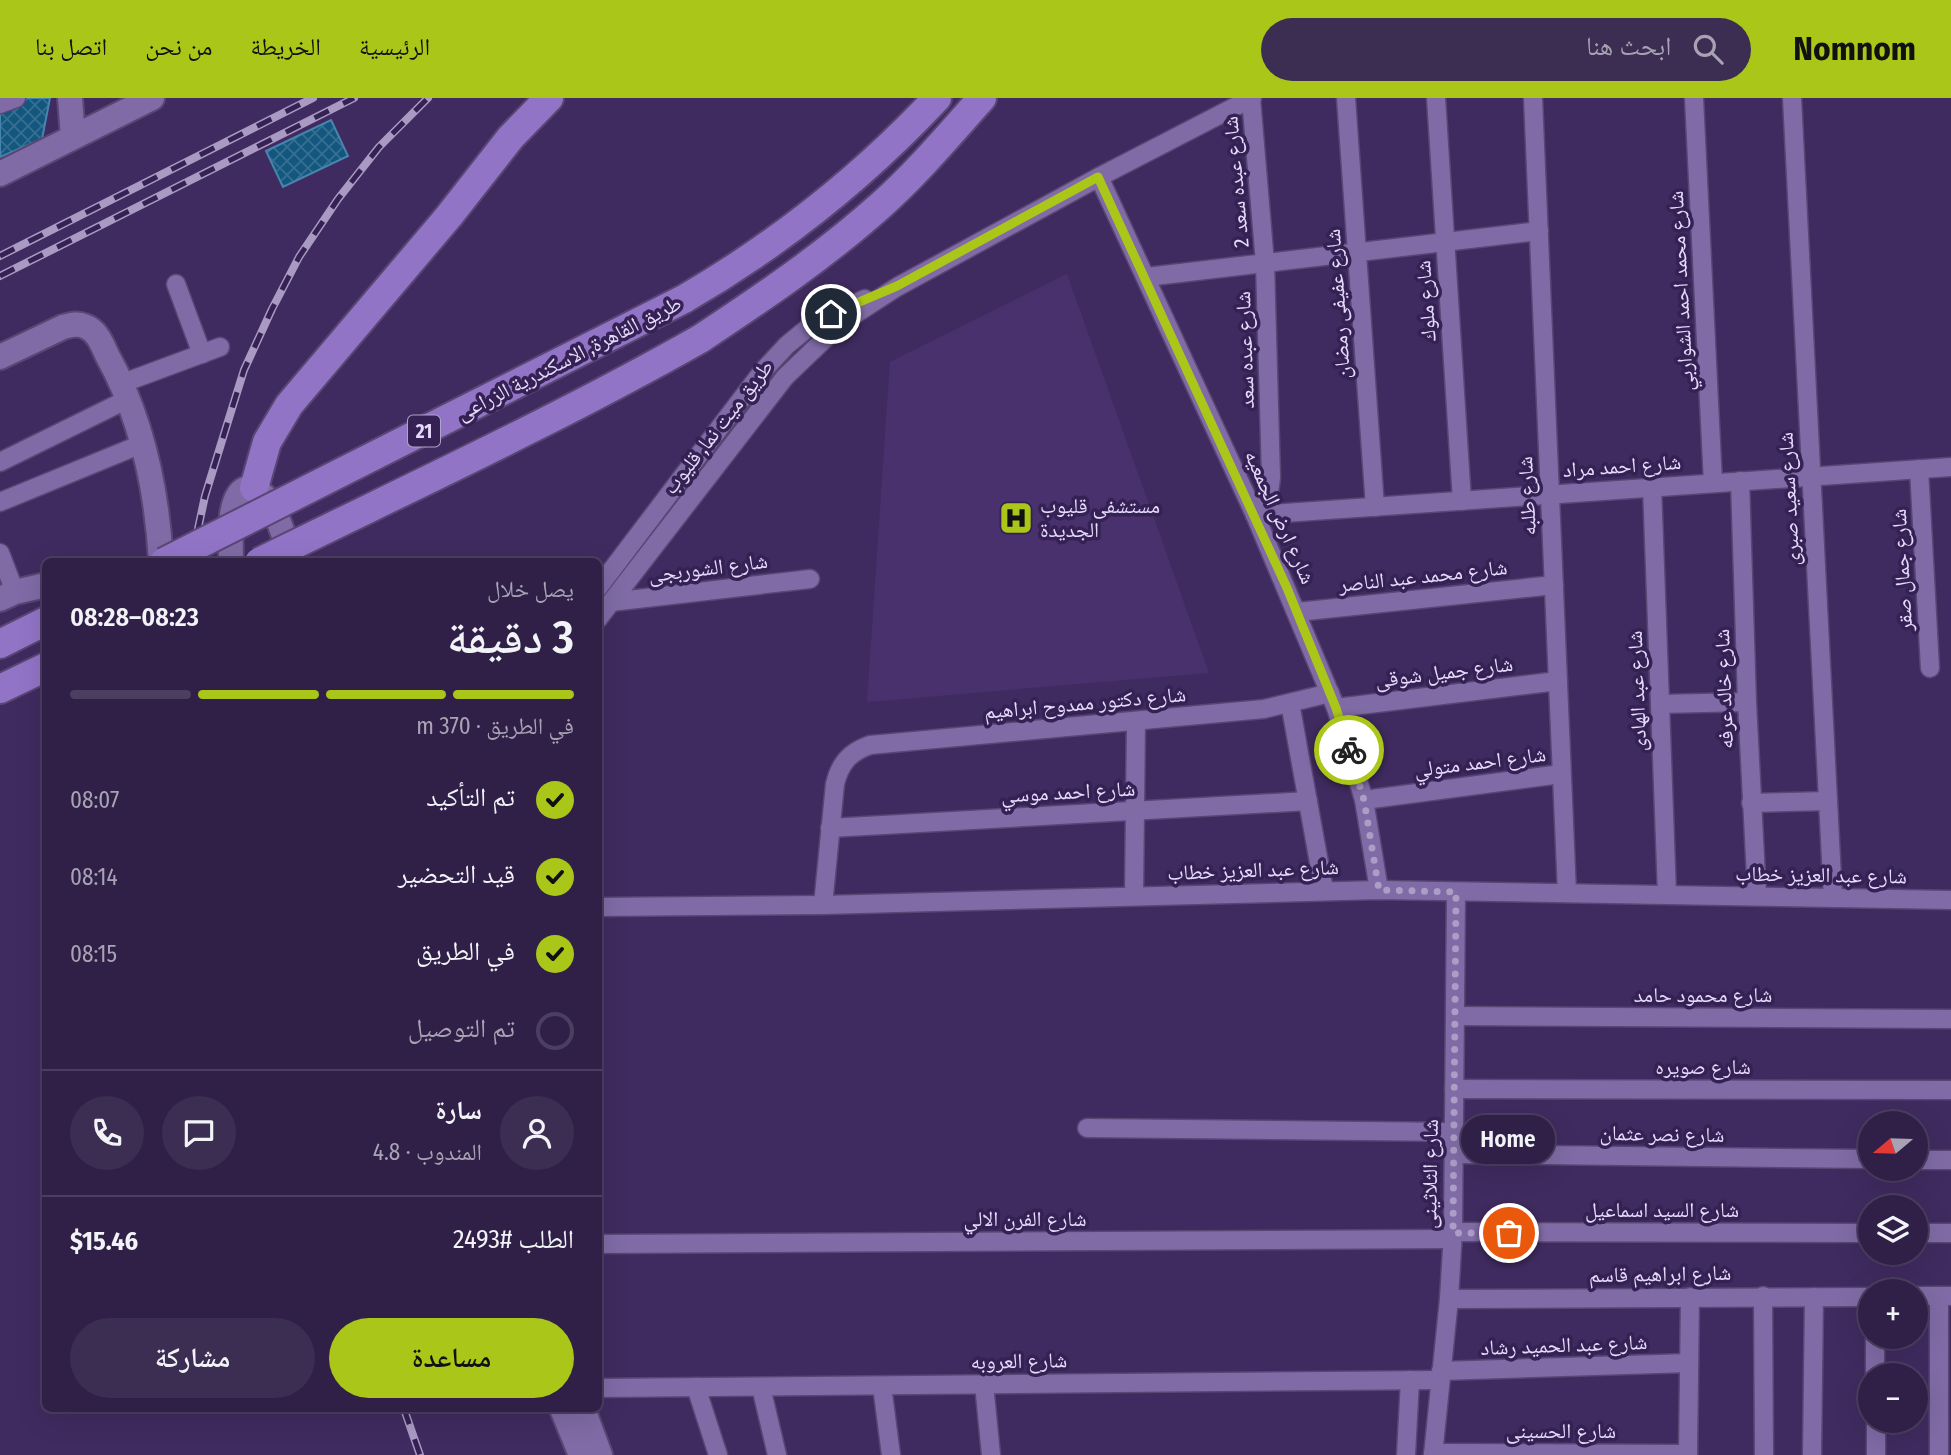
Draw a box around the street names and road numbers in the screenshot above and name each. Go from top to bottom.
street label: شارع عبده سعد 2 [1217,115,1255,249]
street label: شارع محمد احمد الشواربي [1663,190,1703,392]
street label: شارع عفيفى رمضان [1320,228,1356,380]
street label: شارع ملوك [1410,260,1442,342]
street label: طريق القاهرة, الاسكندرية الزراعى [452,290,686,426]
street label: شارع عبده سعد [1230,291,1260,409]
street label: طريق ميت نما, قليوب [657,354,779,500]
road number: 21 [408,416,440,446]
street label: شارع سعيد صبرى [1773,431,1805,567]
street label: شارع ارض الجمعيه [1239,446,1321,588]
street label: شارع احمد مراد [1562,449,1682,483]
street label: شارع طلبه [1512,456,1542,536]
street label: شارع جمال صقر [1886,508,1918,633]
street label: شارع الشوربجى [647,548,769,588]
street label: شارع محمد عبد الناصر [1336,554,1509,598]
street label: شارع خالد عرفه [1709,628,1739,750]
street label: شارع عبد الهادى [1622,630,1652,752]
street label: شارع جميل شوقى [1374,651,1514,693]
street label: شارع دكتور ممدوح ابراهيم [983,681,1187,726]
street label: شارع احمد متولي [1413,741,1548,786]
street label: شارع احمد موسي [1000,776,1136,812]
street label: شارع عبد العزيز خطاب [1167,854,1339,886]
street label: شارع عبد العزيز خطاب [1735,861,1907,889]
street label: شارع محمود حامد [1634,982,1772,1008]
street label: شارع صويره [1655,1054,1751,1080]
street label: شارع الثلاثينى [1416,1119,1444,1229]
street label: شارع نصر عثمان [1599,1120,1725,1148]
street label: شارع السيد اسماعيل [1585,1197,1739,1223]
street label: شارع الفرن الالي [964,1206,1086,1235]
street label: شارع ابراهيم قاسم [1589,1260,1731,1289]
street label: شارع عبد الحميد رشاد [1480,1329,1648,1361]
street label: شارع العروبه [970,1347,1068,1375]
street label: شارع الحسينى [1506,1418,1616,1444]

